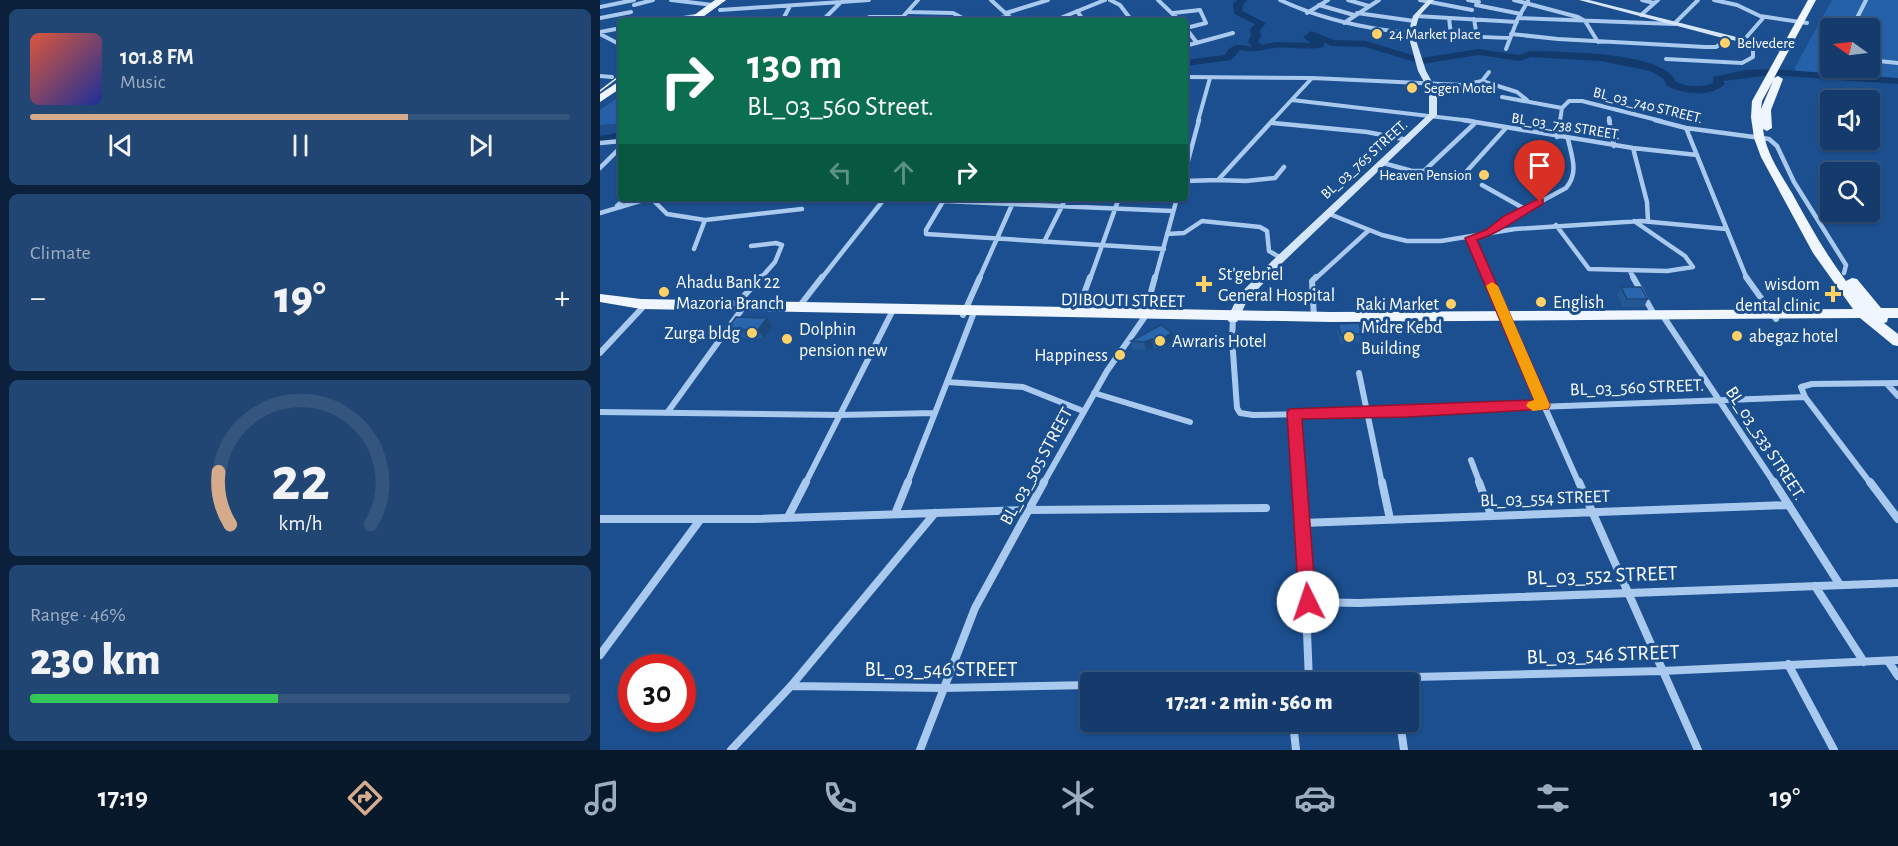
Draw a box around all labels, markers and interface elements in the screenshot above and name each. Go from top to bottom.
north arrow [1820,18,1880,78]
map controls [1820,18,1880,222]
marker: 24 Market place [1370,27,1384,41]
place label: 24 Market place [1389,27,1481,42]
marker: Belvedere [1718,36,1732,50]
place label: Belvedere [1737,36,1795,51]
icon: right [648,42,726,120]
text: 130 m [747,44,842,86]
text: 101.8 FM [120,46,194,68]
text: Music [120,72,166,92]
marker: Segen Motel [1405,81,1419,95]
place label: Segen Motel [1424,81,1496,96]
street label: BL_03_740 STREET. [1592,85,1704,126]
button: sound [1820,90,1880,150]
text: BL_03_560 Street. [747,93,934,120]
street label: BL_03_738 STREET. [1510,110,1622,143]
street label: BL_03_765 STREET. [1318,117,1410,202]
icon: previous [104,129,137,162]
icon: pause [284,129,317,162]
icon: next [464,129,497,162]
pin [1514,140,1565,202]
icon: arrive [1523,149,1556,182]
icon: left [824,156,857,189]
icon: ahead [887,156,920,189]
icon: right [950,156,983,189]
button: search [1820,162,1880,222]
place label: Heaven Pension [1379,168,1472,183]
marker: Heaven Pension [1477,168,1491,182]
text: Climate [30,243,91,263]
place label: St'gebriel General Hospital [1218,266,1335,305]
place label: Ahadu Bank 22 Mazoria Branch [676,274,784,313]
marker: St'gebriel General Hospital [1195,275,1213,293]
text: 19° [274,276,326,321]
place label: wisdom dental clinic [1735,276,1820,315]
text: − [30,282,46,315]
text: + [554,282,570,315]
marker: Ahadu Bank 22 Mazoria Branch [657,285,671,299]
marker: wisdom dental clinic [1824,285,1842,303]
street label: DJIBOUTI STREET [1061,291,1185,311]
place label: English [1553,294,1604,312]
marker: English [1534,295,1548,309]
place label: Raki Market [1356,296,1439,314]
marker: Raki Market [1444,297,1458,311]
place label: Midre Kebd Building [1361,319,1442,358]
place label: Dolphin pension new [799,321,887,360]
place label: Zurga bldg [664,325,740,343]
marker: Zurga bldg [745,326,759,340]
place label: abegaz hotel [1749,328,1838,346]
marker: abegaz hotel [1730,329,1744,343]
marker: Midre Kebd Building [1342,330,1356,344]
marker: Dolphin pension new [780,332,794,346]
place label: Awraris Hotel [1172,333,1267,351]
marker: Awraris Hotel [1153,334,1167,348]
place label: Happiness [1034,347,1108,365]
marker: Happiness [1113,348,1127,362]
street label: BL_03_560 STREET. [1569,377,1705,399]
street label: BL_03_533 STREET. [1722,384,1808,504]
street label: BL_03_505 STREET [997,405,1077,528]
text: 22 [271,449,329,511]
street label: BL_03_554 STREET [1480,488,1611,510]
text: km/h [278,513,322,534]
street label: BL_03_552 STREET [1526,562,1678,589]
position arrow [1276,570,1340,634]
text: Range · 46% [30,605,126,625]
text: 230 km [30,638,161,683]
street label: BL_03_546 STREET [1526,641,1680,668]
speed limit sign: 30 [618,654,696,732]
street label: BL_03_546 STREET [865,659,1017,680]
text: 17:21 · 2 min · 560 m [1166,691,1333,713]
icon: directions [344,777,386,819]
icon: music [581,777,623,819]
icon: phone [819,777,861,819]
icon: climate [1057,777,1099,819]
icon: car [1294,777,1336,819]
icon: filters [1532,777,1574,819]
text: 17:19 [98,784,148,811]
text: 19° [1769,784,1800,811]

